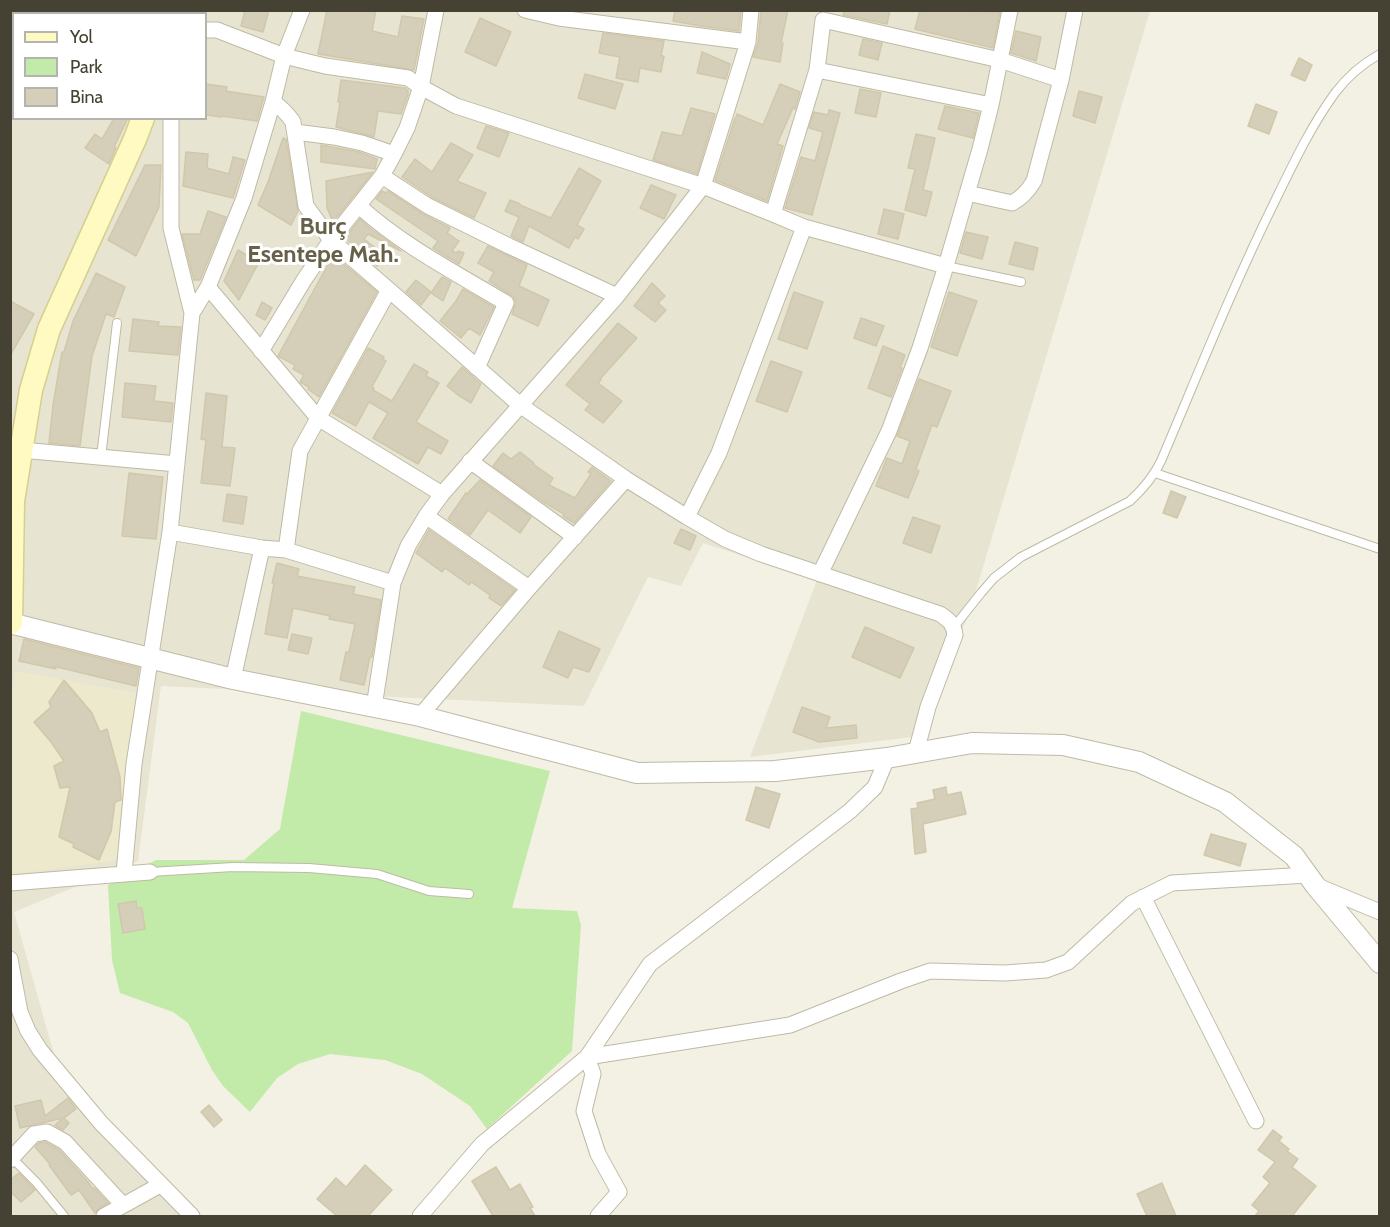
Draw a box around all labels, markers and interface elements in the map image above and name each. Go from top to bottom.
legend [12,12,207,120]
text: Yol [70,26,93,48]
text: Park [70,56,102,78]
text: Bina [70,86,103,108]
district label: Burç Esentepe Mah. [247,213,399,269]

